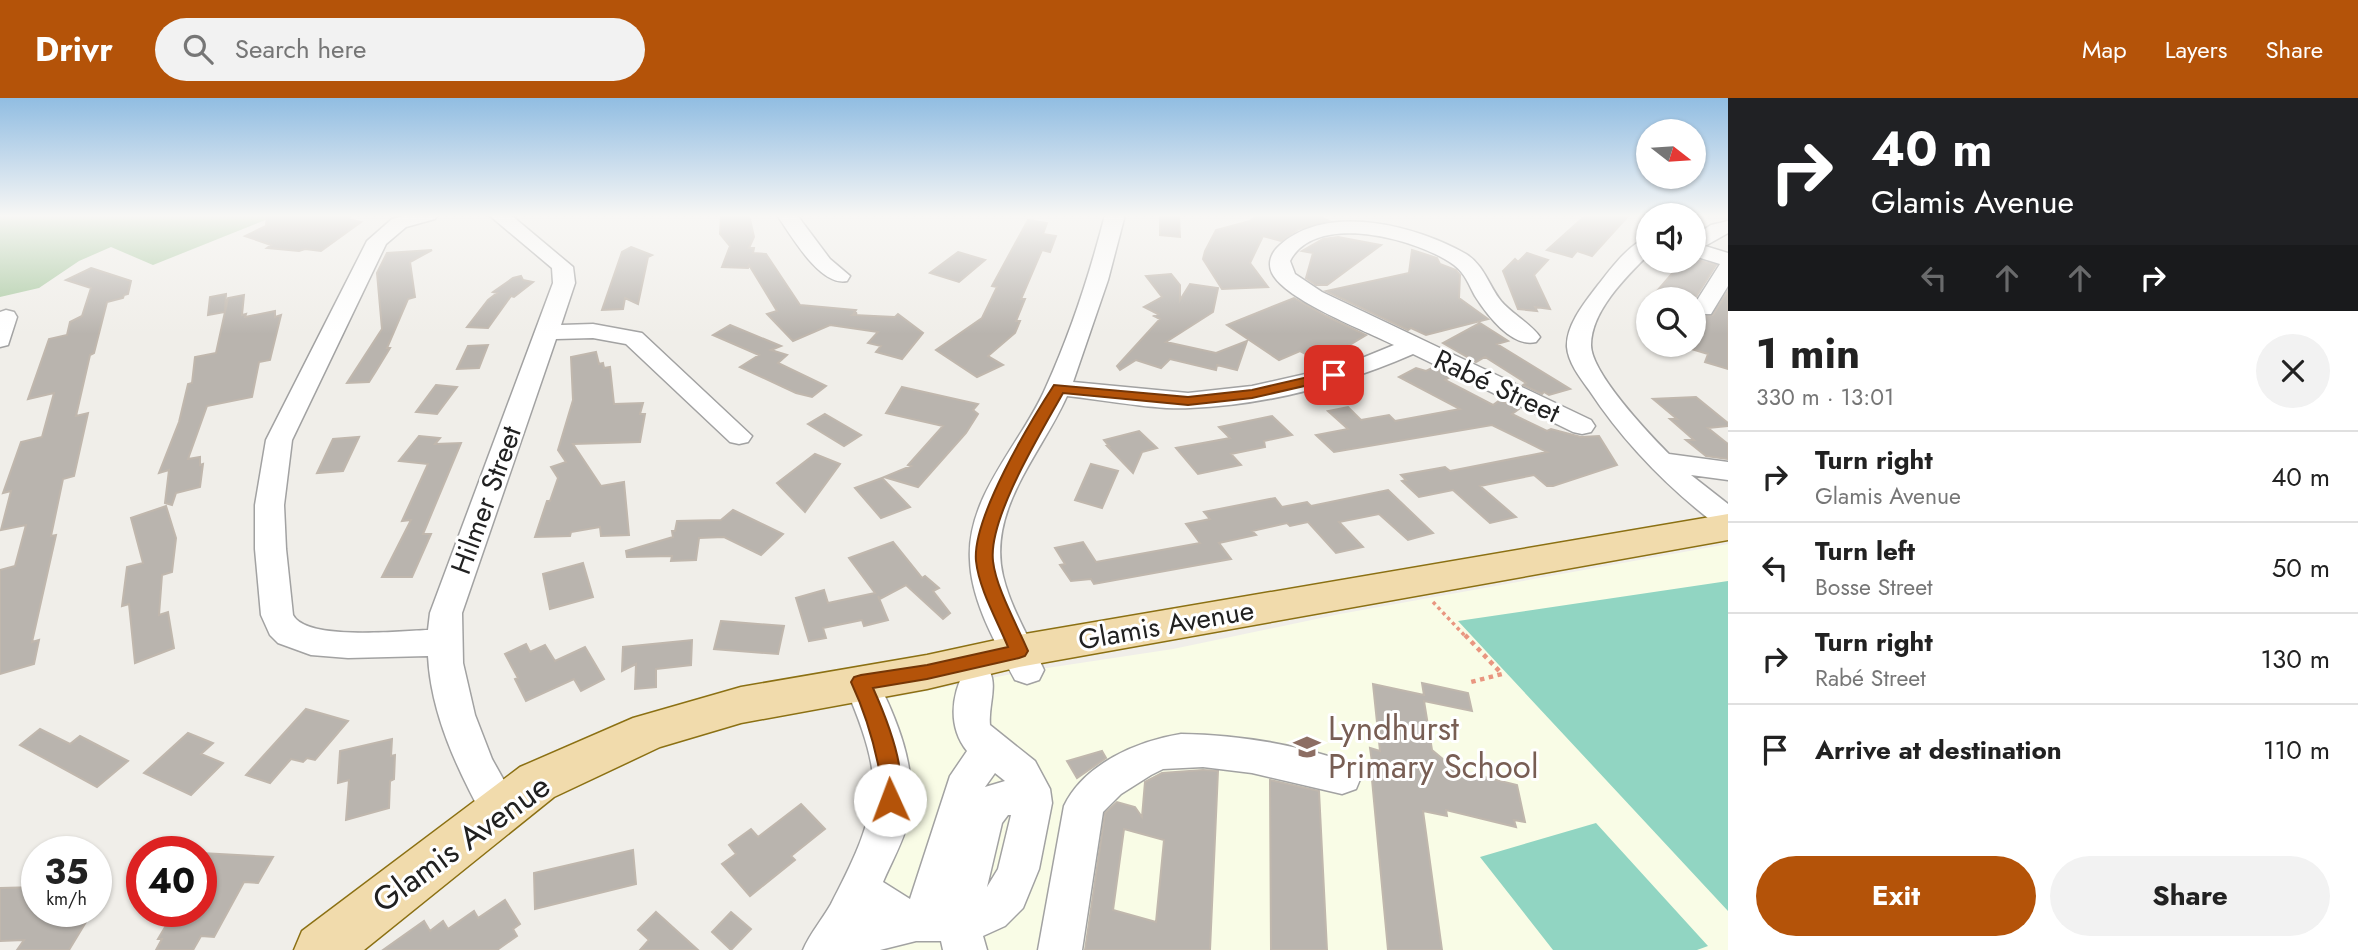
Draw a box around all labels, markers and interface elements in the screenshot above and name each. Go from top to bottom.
search box [155,18,645,81]
text: Drivr [35,26,113,73]
icon: search [179,30,217,68]
text: Search here [235,30,366,68]
text: Map [2082,32,2127,67]
text: Layers [2165,32,2227,67]
text: Share [2265,32,2323,67]
text: 40 m [1871,114,1993,184]
north arrow [1636,119,1706,189]
map controls [1636,119,1706,357]
icon: right [1756,126,1847,217]
text: Glamis Avenue [1871,179,2074,225]
button: sound [1636,203,1706,273]
icon: left [1915,259,1953,297]
icon: ahead [1988,259,2026,297]
icon: ahead [2061,259,2099,297]
icon: right [2134,259,2172,297]
button: search [1636,287,1706,357]
text: 1 min [1756,323,1860,384]
button: close [2256,334,2330,408]
street label: Rabé Street [1427,339,1567,433]
pin [1304,345,1364,405]
icon: arrive [1315,356,1353,394]
text: 330 m · 13:01 [1756,380,1894,414]
street label: Hilmer Street [440,420,532,580]
text: Turn right [1815,441,1933,479]
icon: right [1756,458,1794,496]
text: 40 m [2271,458,2330,496]
text: Glamis Avenue [1815,479,1961,513]
text: Turn left [1815,532,1915,570]
icon: left [1756,549,1794,587]
text: 50 m [2272,549,2330,587]
text: Bosse Street [1815,570,1933,604]
street label: Glamis Avenue [1075,589,1257,661]
text: Turn right [1815,623,1933,661]
icon: right [1756,640,1794,678]
text: 130 m [2260,640,2330,678]
text: Rabé Street [1815,661,1926,695]
place label: Lyndhurst Primary School [1328,705,1538,790]
icon: arrive [1756,731,1794,769]
text: Arrive at destination [1815,731,2062,769]
text: 110 m [2263,731,2330,769]
school or university icon: Lyndhurst Primary School [1292,732,1322,762]
street label: Glamis Avenue [362,762,560,924]
position arrow [853,763,927,837]
speed limit sign: 40 [126,836,217,927]
text: 35 [44,847,89,897]
button: Exit [1756,856,2036,936]
button: Share [2050,856,2330,936]
text: km/h [46,886,87,912]

